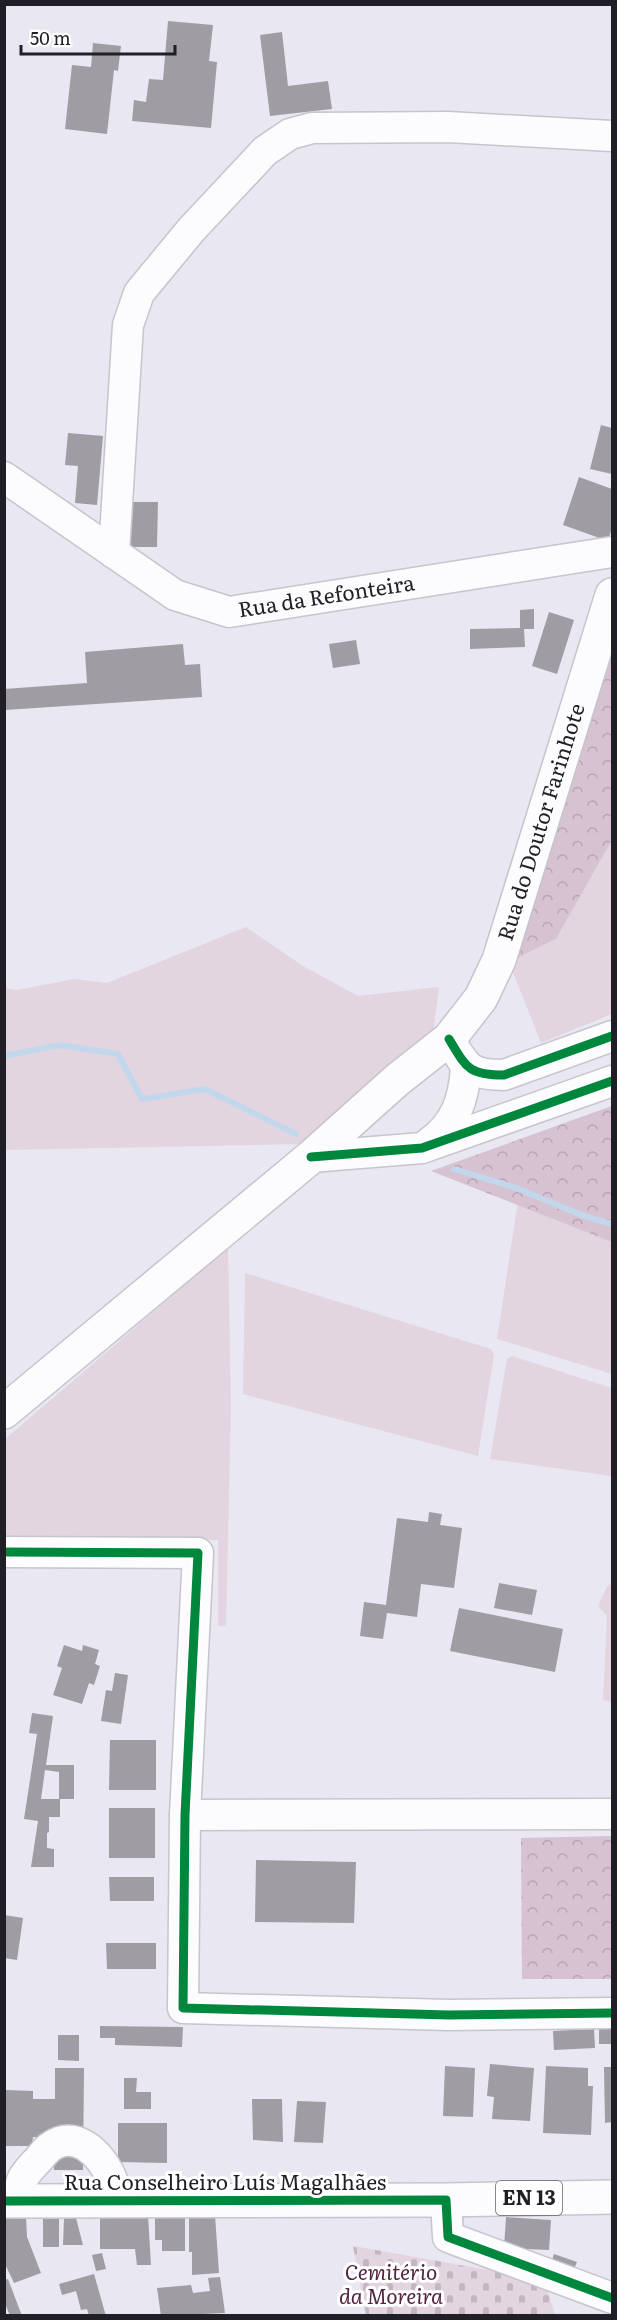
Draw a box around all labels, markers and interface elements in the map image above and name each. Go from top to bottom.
scale bar [21,18,176,56]
text: 50 m [30,24,71,51]
street label: Rua da Refonteira [236,565,417,623]
street label: Rua do Doutor Farinhote [488,699,591,944]
street label: Rua Conselheiro Luís Magalhães [64,2165,386,2196]
road number: EN 13 [496,2181,562,2215]
park label: Cemitério da Moreira [339,2255,443,2310]

